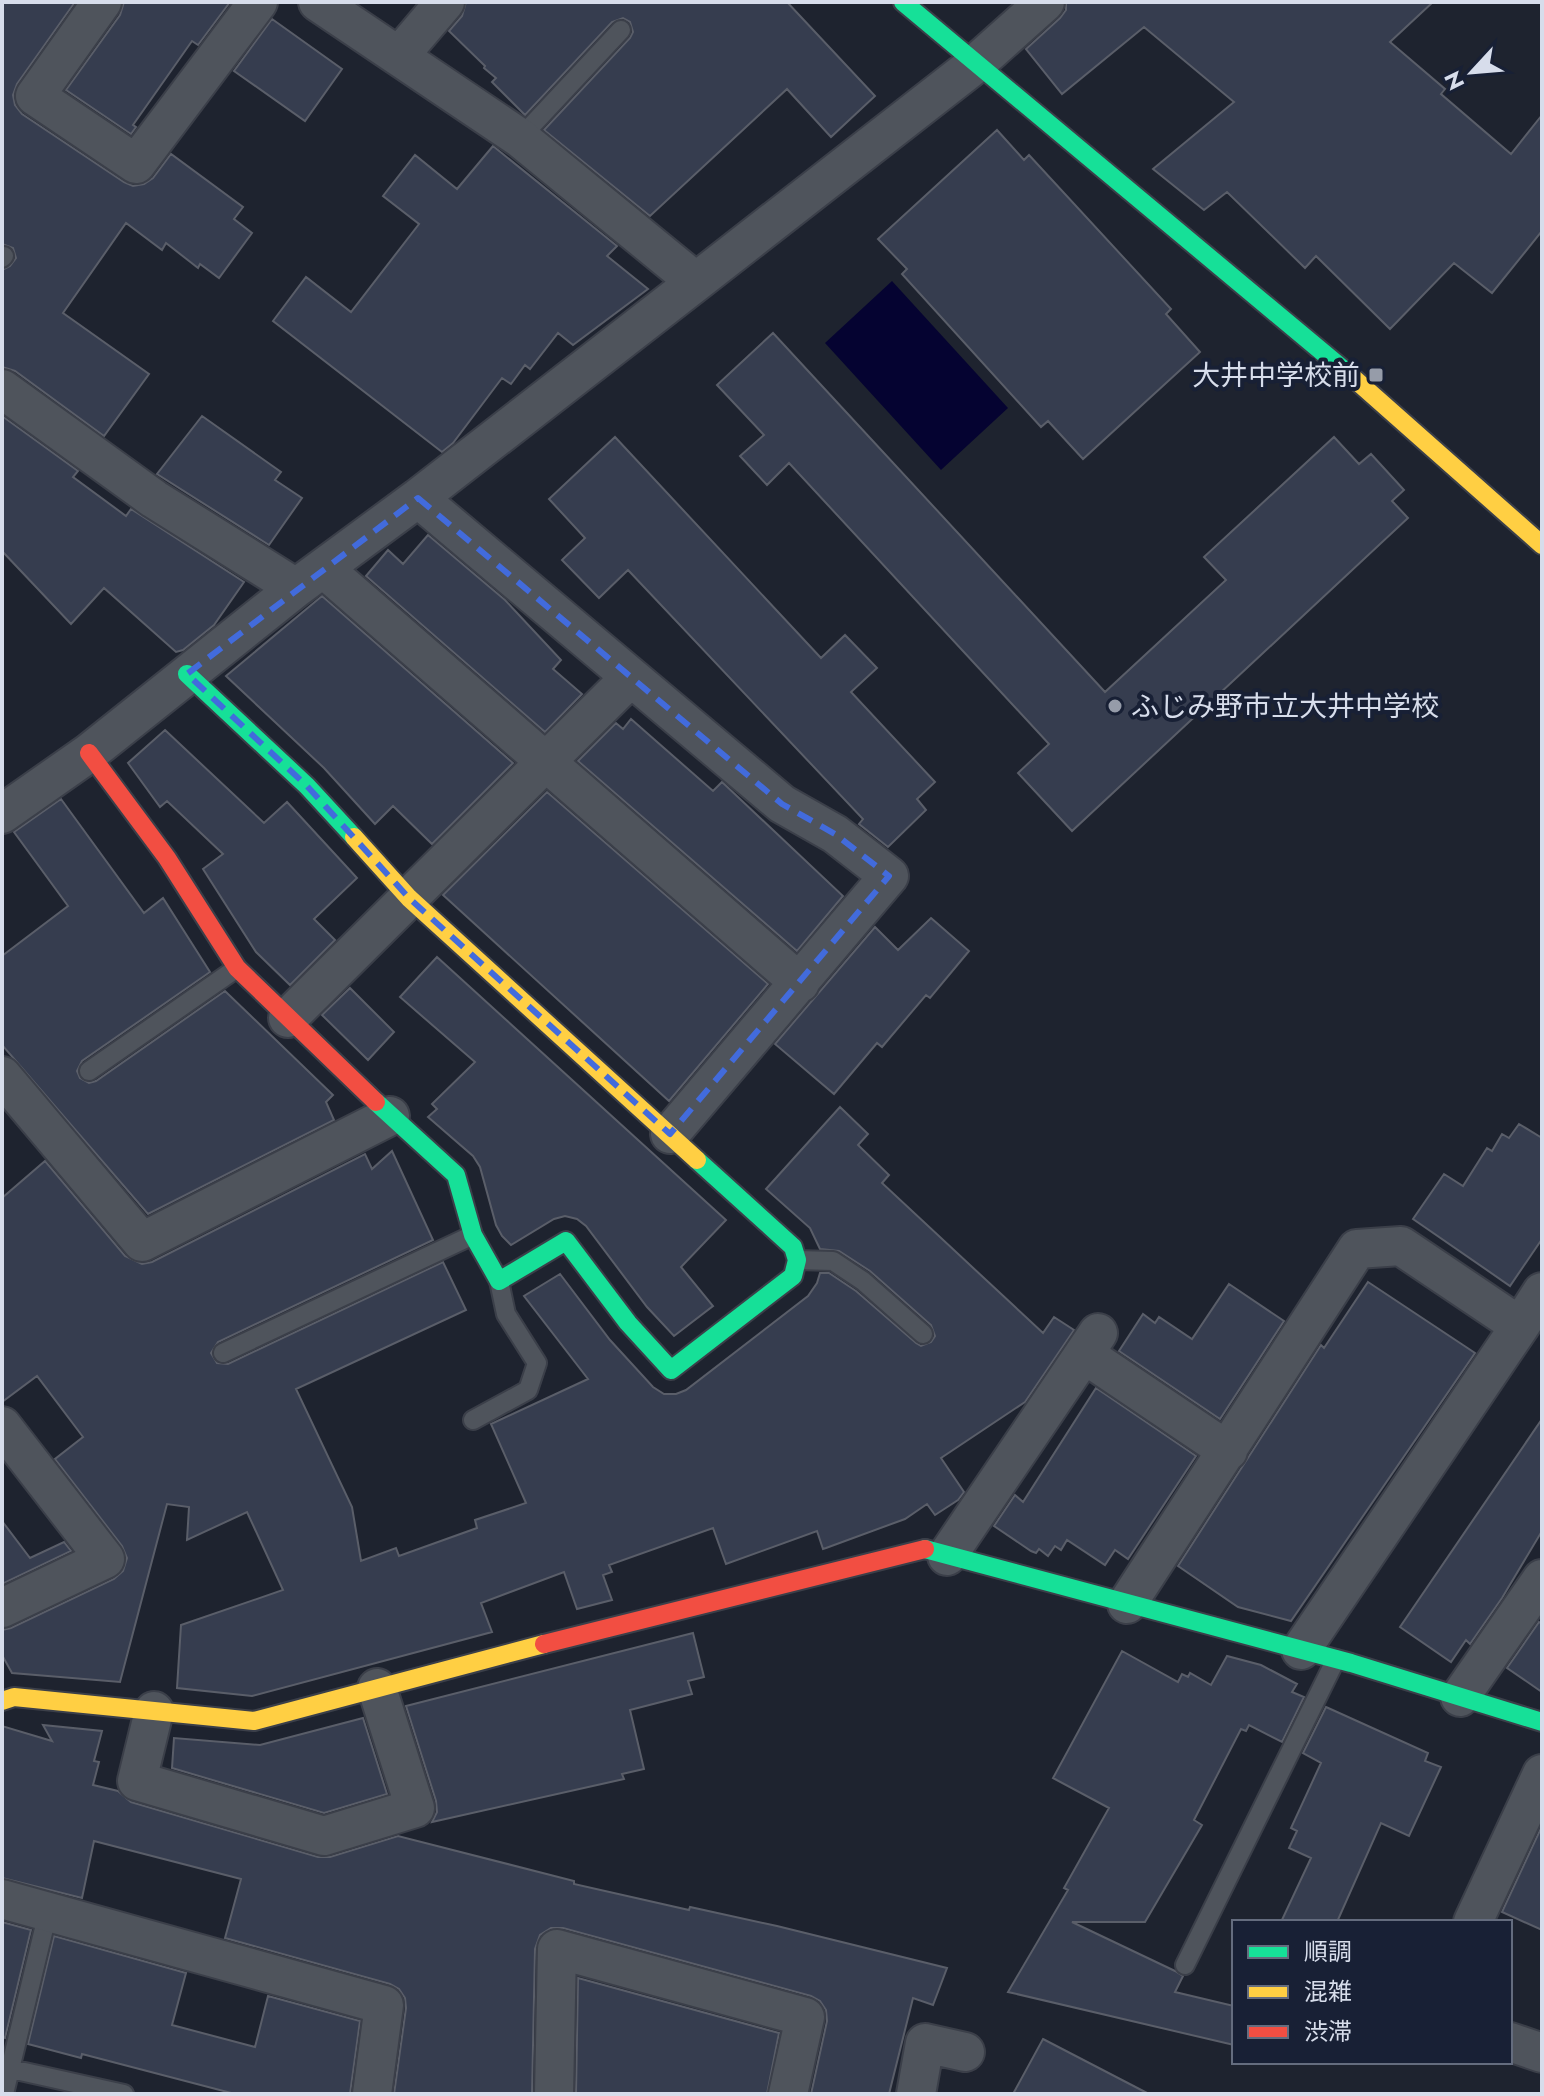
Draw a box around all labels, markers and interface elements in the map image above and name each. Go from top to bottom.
north arrow [1432,32,1512,112]
text: N [1436,66,1472,96]
place label: 大井中学校前 [1192,355,1360,396]
marker: 大井中学校前 [1367,366,1385,384]
place label: ふじみ野市立大井中学校 [1131,686,1439,727]
marker: ふじみ野市立大井中学校 [1106,697,1124,715]
legend [1232,1920,1512,2064]
text: 順調 [1304,1934,1352,1969]
text: 混雑 [1304,1974,1352,2009]
text: 渋滞 [1304,2014,1352,2049]

